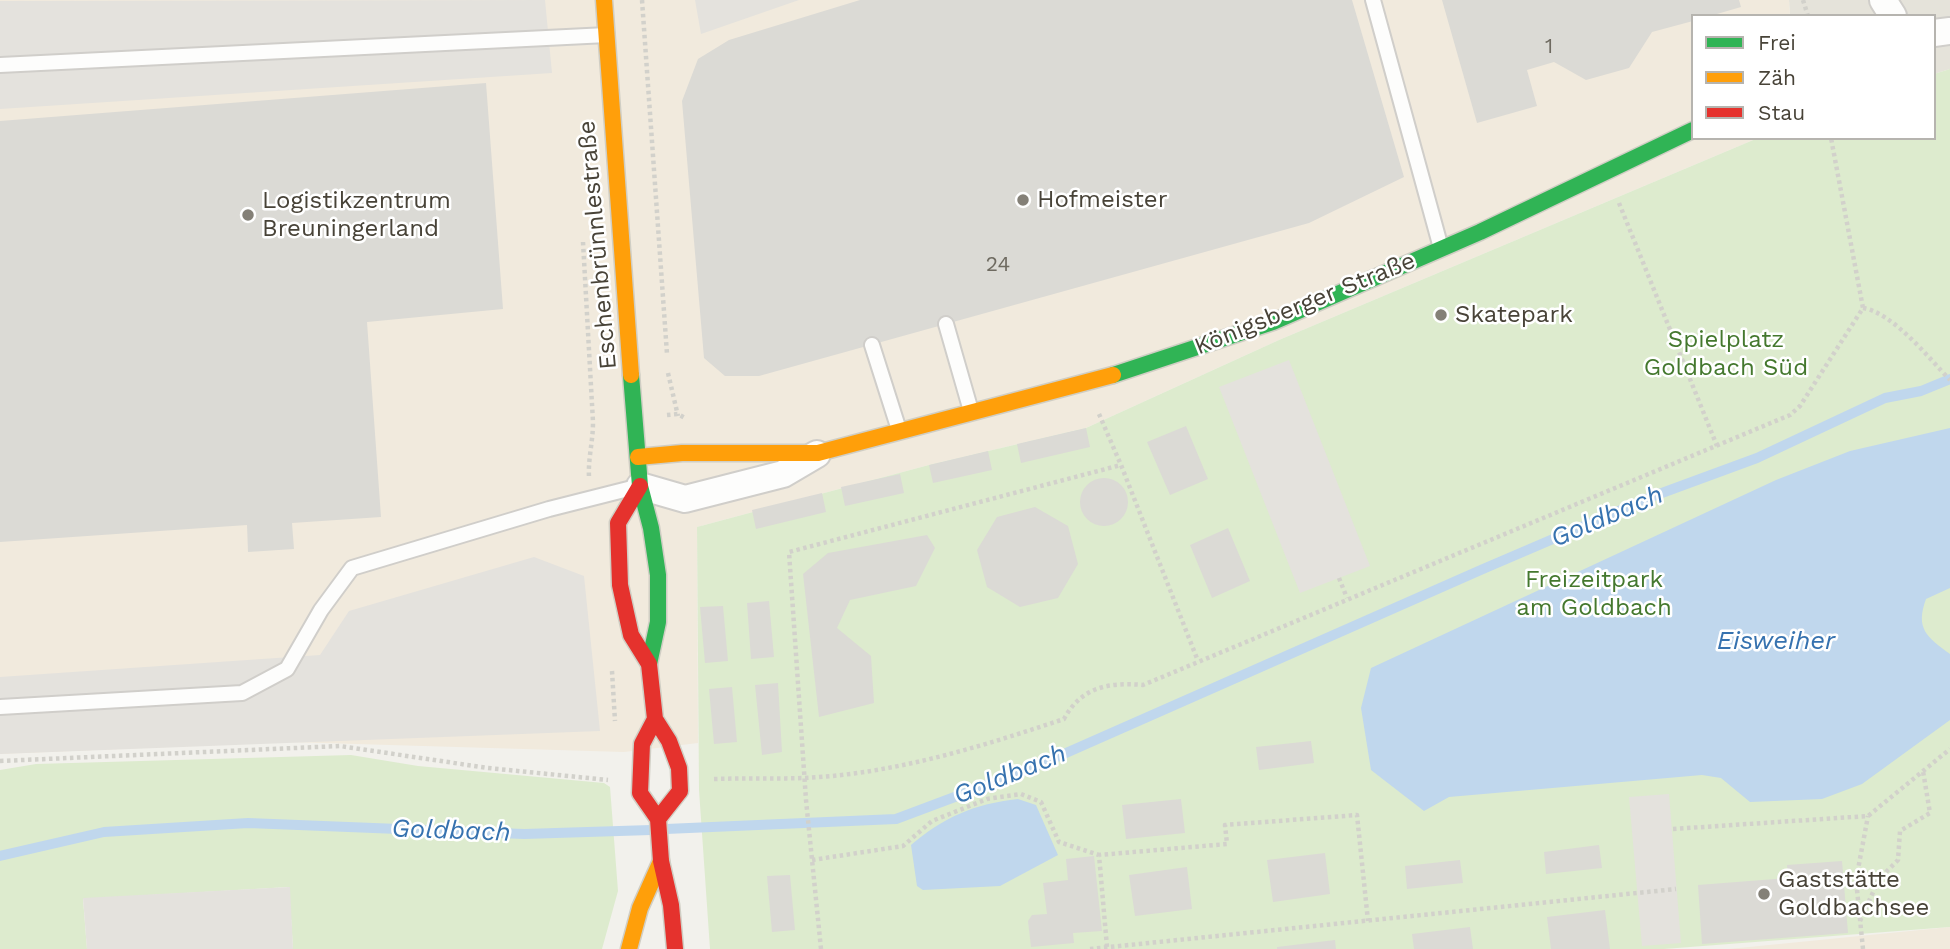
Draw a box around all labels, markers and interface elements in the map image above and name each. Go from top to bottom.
legend [1691,14,1936,140]
text: Frei [1758,30,1796,55]
house number: 1 [1545,34,1553,60]
text: Zäh [1758,65,1796,90]
text: Stau [1758,100,1805,125]
street label: Eschenbrünnlestraße [573,119,623,371]
place label: Hofmeister [1037,186,1167,214]
place label: Logistikzentrum Breuningerland [262,187,451,243]
marker: Hofmeister [1015,192,1031,208]
marker: Logistikzentrum Breuningerland [240,207,256,223]
street label: Königsberger Straße [1190,247,1420,361]
house number: 24 [986,252,1010,278]
place label: Skatepark [1455,301,1573,329]
marker: Skatepark [1433,307,1449,323]
park label: Spielplatz Goldbach Süd [1644,326,1808,382]
water label: Goldbach [1546,479,1668,555]
park label: Freizeitpark am Goldbach [1516,566,1672,622]
water label: Eisweiher [1717,625,1835,657]
water label: Goldbach [949,738,1071,812]
water label: Goldbach [391,813,511,849]
place label: Gaststätte Goldbachsee [1778,866,1929,922]
marker: Gaststätte Goldbachsee [1756,886,1772,902]

